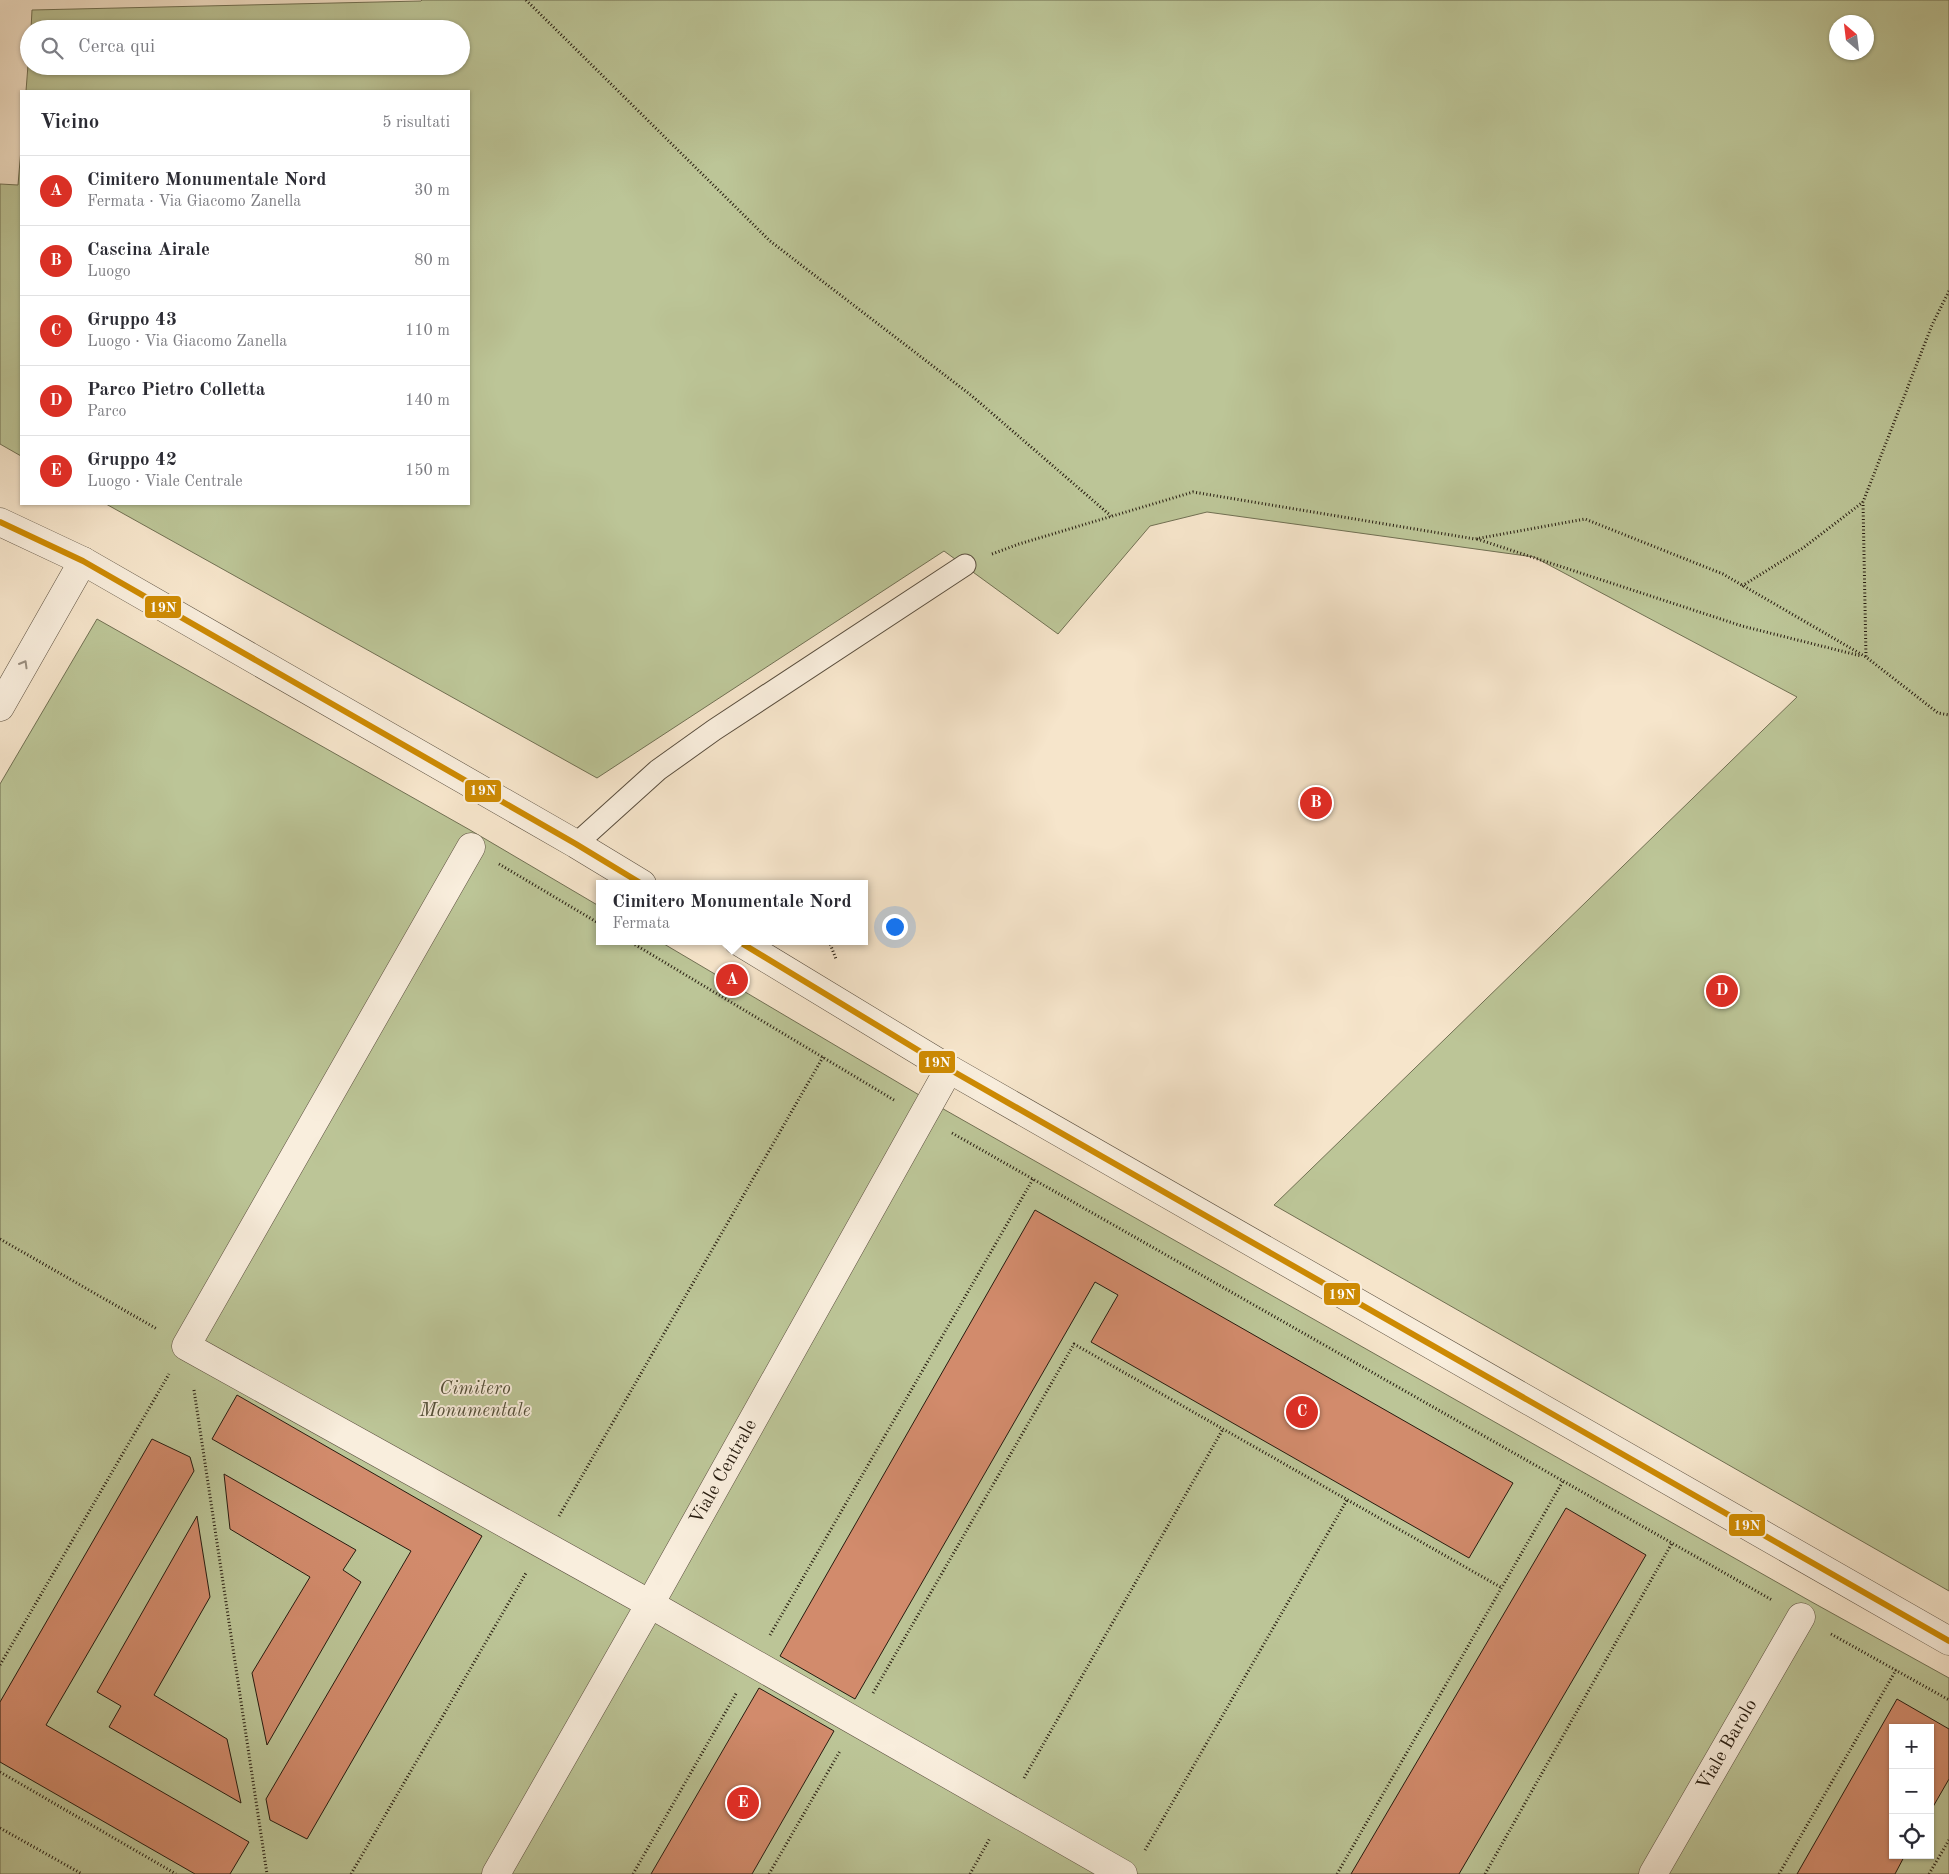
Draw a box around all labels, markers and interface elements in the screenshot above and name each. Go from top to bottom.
north arrow [1829,15,1874,60]
search box [20,20,470,75]
icon: search [38,34,66,62]
text: Cerca qui [78,38,155,57]
text: Vicino [40,112,99,133]
text: 5 risultati [382,115,450,131]
text: Cimitero Monumentale Nord [87,171,327,190]
text: A [50,183,62,199]
text: 30 m [414,183,450,199]
text: Fermata · Via Giacomo Zanella [87,194,301,210]
text: Cascina Airale [87,241,210,260]
text: B [50,253,62,269]
text: 80 m [414,253,450,269]
text: Luogo [87,264,131,280]
text: Gruppo 43 [87,311,177,330]
text: C [51,323,61,339]
text: 110 m [405,323,450,339]
text: Luogo · Via Giacomo Zanella [87,334,287,350]
text: Parco Pietro Colletta [87,381,265,400]
text: D [50,393,62,409]
text: 140 m [405,393,450,409]
text: Parco [87,404,127,420]
text: Gruppo 42 [87,451,177,470]
text: E [50,463,62,479]
text: 150 m [405,463,450,479]
text: Luogo · Viale Centrale [87,474,243,490]
line badge: 19N [144,595,182,619]
text: 19N [150,601,177,615]
one-way arrow [18,661,28,670]
line badge: 19N [464,779,502,803]
text: 19N [470,784,497,798]
pin: B [1300,784,1332,822]
popup [596,880,868,945]
text: Cimitero Monumentale Nord [612,893,852,912]
your location [882,914,908,940]
text: Fermata [612,916,670,932]
pin: A [716,961,748,999]
pin: D [1706,972,1738,1010]
line badge: 19N [918,1050,956,1074]
text: 19N [924,1056,951,1070]
line badge: 19N [1323,1282,1361,1306]
text: 19N [1329,1288,1356,1302]
park label: Cimitero Monumentale [418,1380,531,1421]
pin: C [1286,1393,1318,1431]
street label: Viale Centrale [687,1416,761,1528]
line badge: 19N [1728,1513,1766,1537]
text: 19N [1734,1519,1761,1533]
street label: Viale Barolo [1694,1696,1761,1794]
map controls [1889,1724,1934,1859]
button: + [1889,1724,1934,1769]
button: − [1889,1769,1934,1814]
pin: E [727,1784,759,1822]
button: locate [1889,1814,1934,1859]

